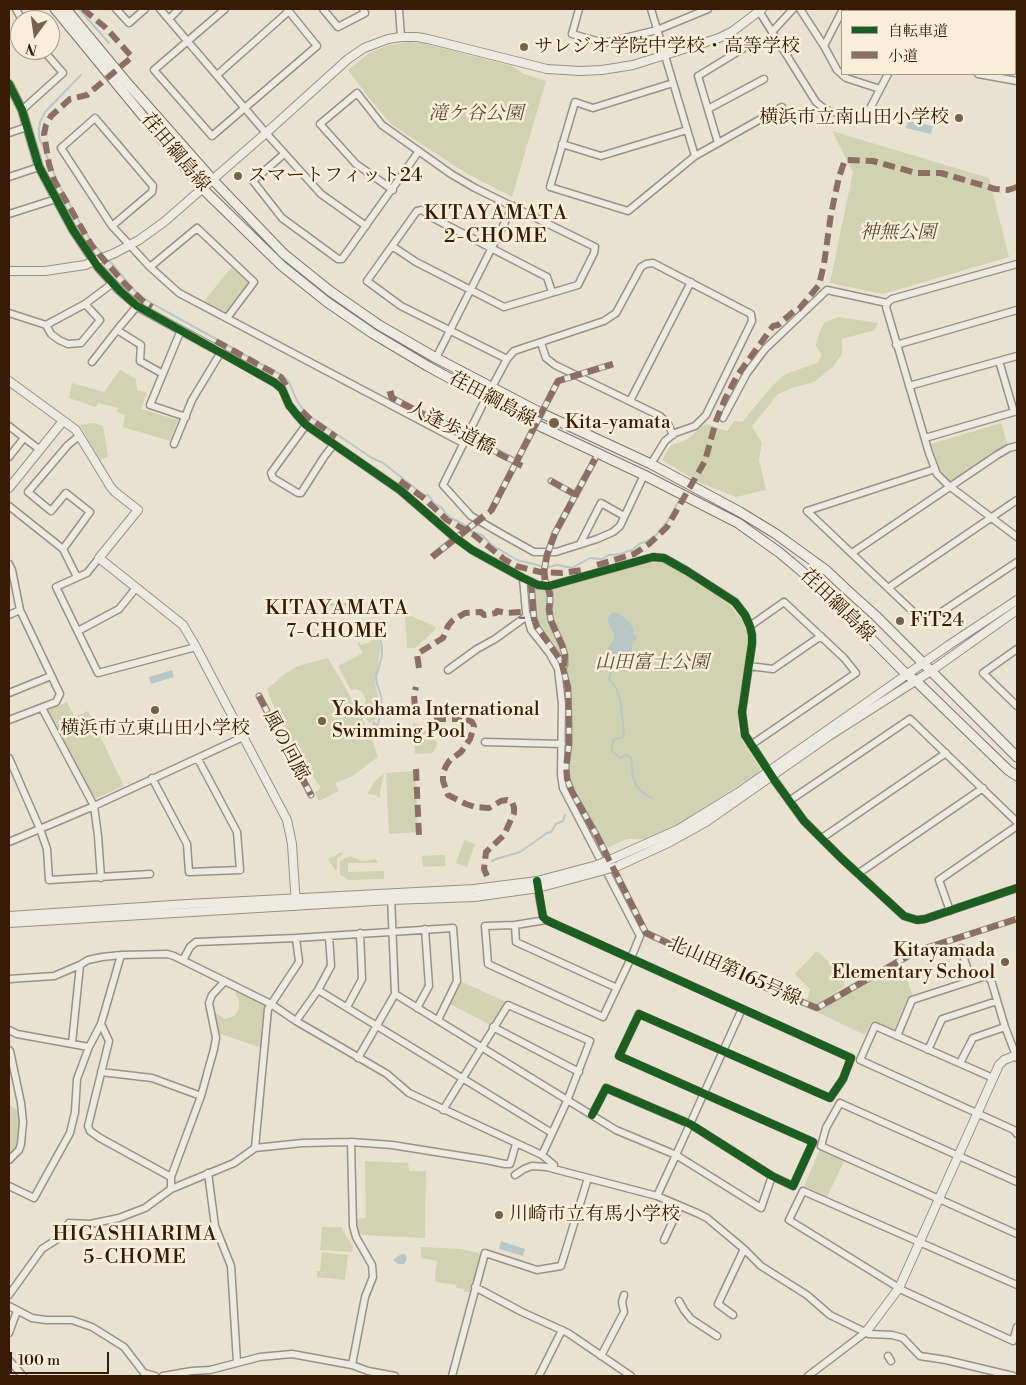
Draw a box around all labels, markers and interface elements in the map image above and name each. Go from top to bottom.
north arrow [10,10,60,60]
legend [841,10,1016,75]
text: 自転車道 [888,22,948,41]
place label: サレジオ学院中学校・高等学校 [534,36,800,58]
text: N [24,39,39,59]
marker: サレジオ学院中学校・高等学校 [518,41,530,53]
text: 小道 [888,47,918,66]
park label: 滝ケ谷公園 [429,103,523,125]
place label: 横浜市立南山田小学校 [759,107,949,129]
street label: 荏田綱島線 [136,109,214,197]
marker: 横浜市立南山田小学校 [953,112,965,124]
place label: スマートフィット24 [248,165,422,187]
marker: スマートフィット24 [232,170,244,182]
district label: KITAYAMATA 2-CHOME [423,202,569,249]
park label: 神無公園 [860,222,936,244]
street label: 荏田綱島線 [445,368,539,432]
street label: 人逢歩道橋 [404,397,498,461]
place label: Kita-yamata [565,412,671,434]
marker: Kita-yamata [547,416,561,430]
street label: 荏田綱島線 [795,565,879,647]
district label: KITAYAMATA 7-CHOME [264,597,410,644]
place label: FiT24 [910,610,964,632]
marker: FiT24 [894,615,906,627]
park label: 山田富士公園 [595,652,709,674]
place label: Yokohama International Swimming Pool [332,699,540,743]
marker: 横浜市立東山田小学校 [149,704,161,716]
street label: 風の回廊 [257,707,313,785]
marker: Yokohama International Swimming Pool [316,715,328,727]
place label: 横浜市立東山田小学校 [60,718,250,740]
street label: 北山田第165号線 [664,932,804,1012]
place label: Kitayamada Elementary School [832,940,995,984]
marker: Kitayamada Elementary School [999,956,1011,968]
place label: 川崎市立有馬小学校 [509,1204,680,1226]
marker: 川崎市立有馬小学校 [493,1209,505,1221]
district label: HIGASHIARIMA 5-CHOME [51,1223,219,1270]
scale bar [12,1342,111,1374]
text: 100 m [18,1351,60,1370]

